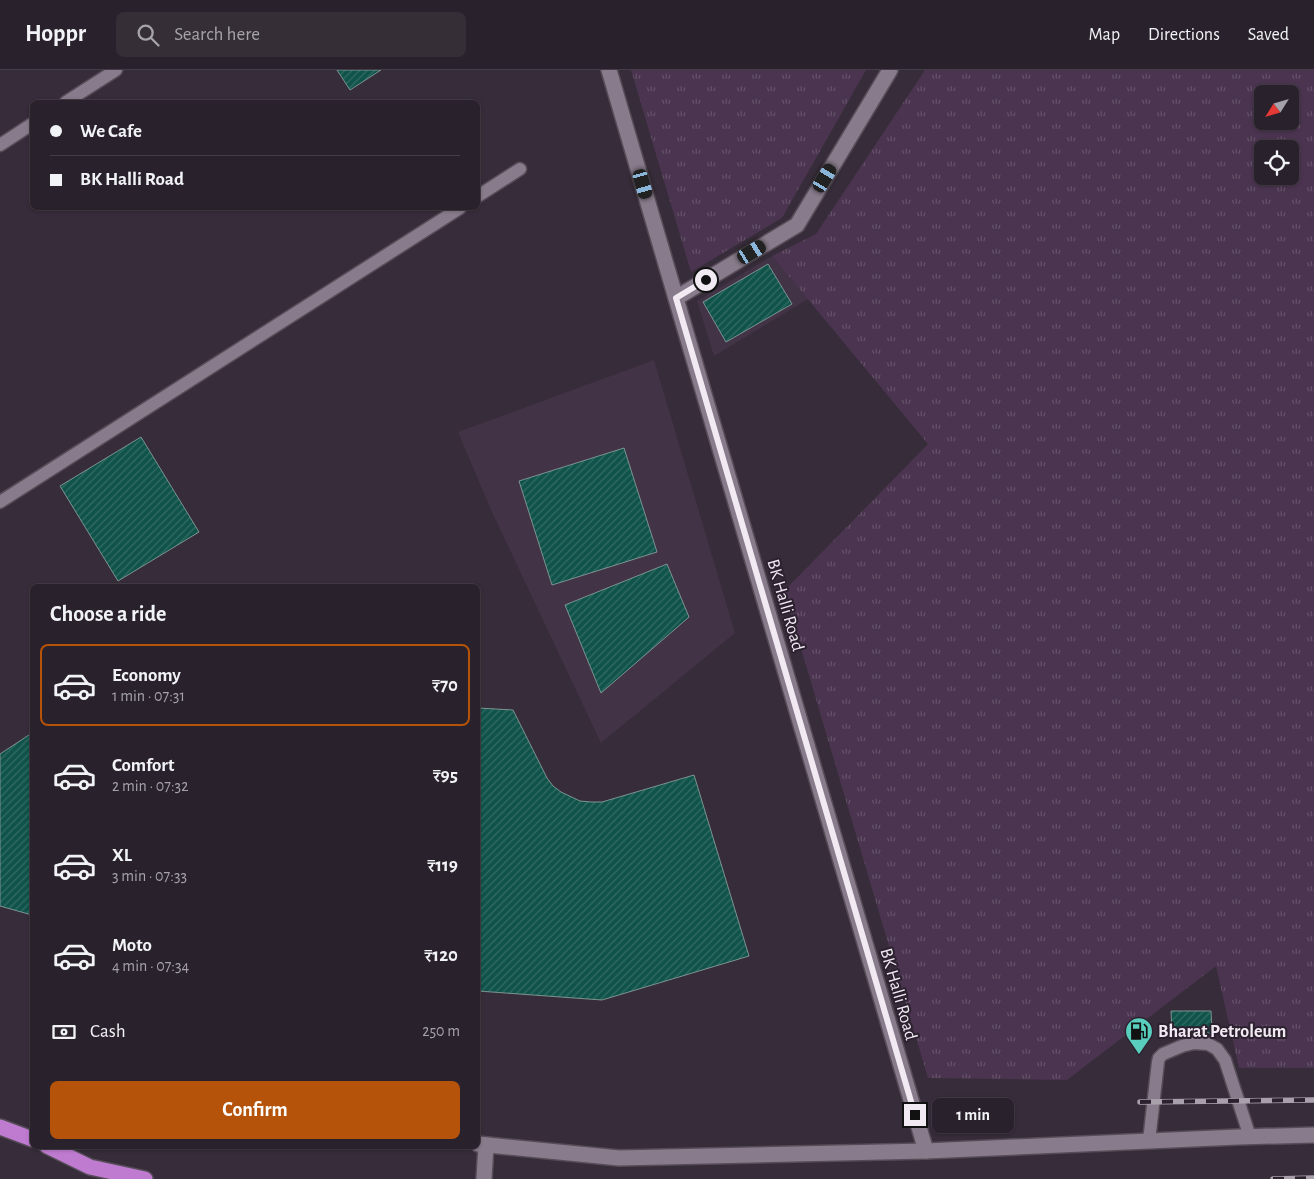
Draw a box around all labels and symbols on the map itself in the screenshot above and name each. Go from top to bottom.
north arrow [1254,85,1299,130]
car [810,161,839,195]
car [631,168,654,200]
car [735,238,768,266]
route start [695,269,717,291]
street label: BK Halli Road [763,557,807,653]
street label: BK Halli Road [876,946,920,1042]
fuel station icon: Bharat Petroleum [1124,1016,1154,1055]
place label: Bharat Petroleum [1158,1023,1286,1041]
callout: 1 min [932,1098,1015,1132]
route end [904,1104,926,1126]

